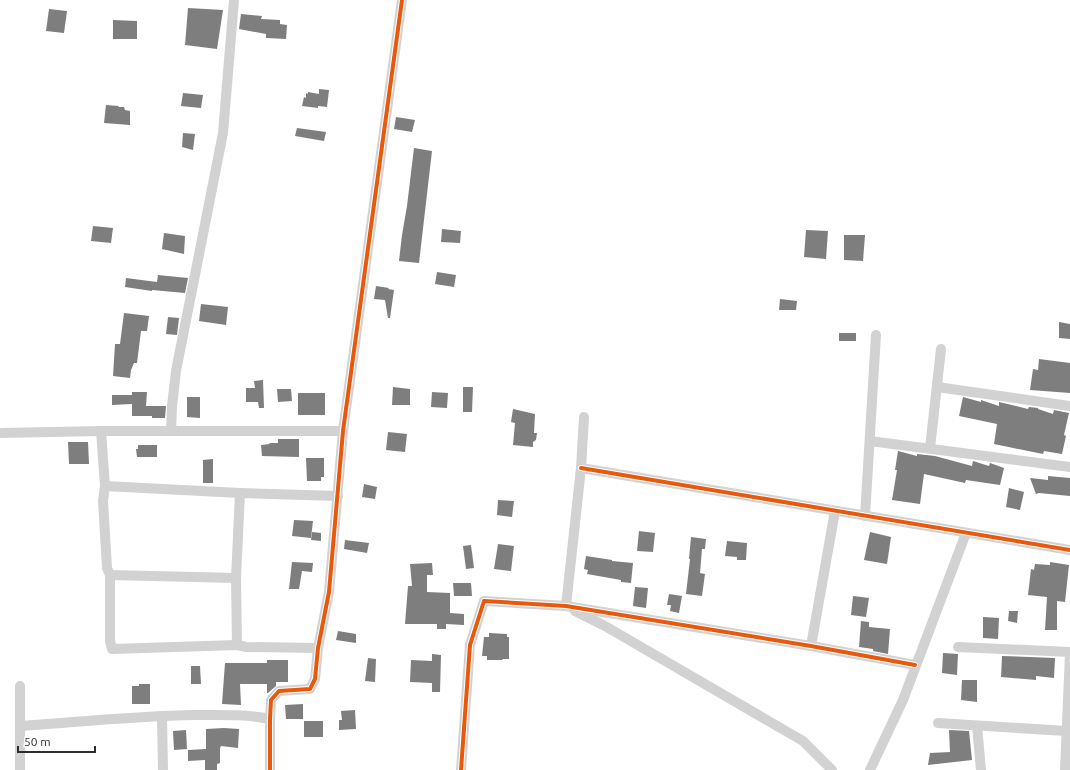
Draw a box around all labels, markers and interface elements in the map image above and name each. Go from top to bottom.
scale bar [18,728,95,754]
text: 50 m [24,735,51,748]

